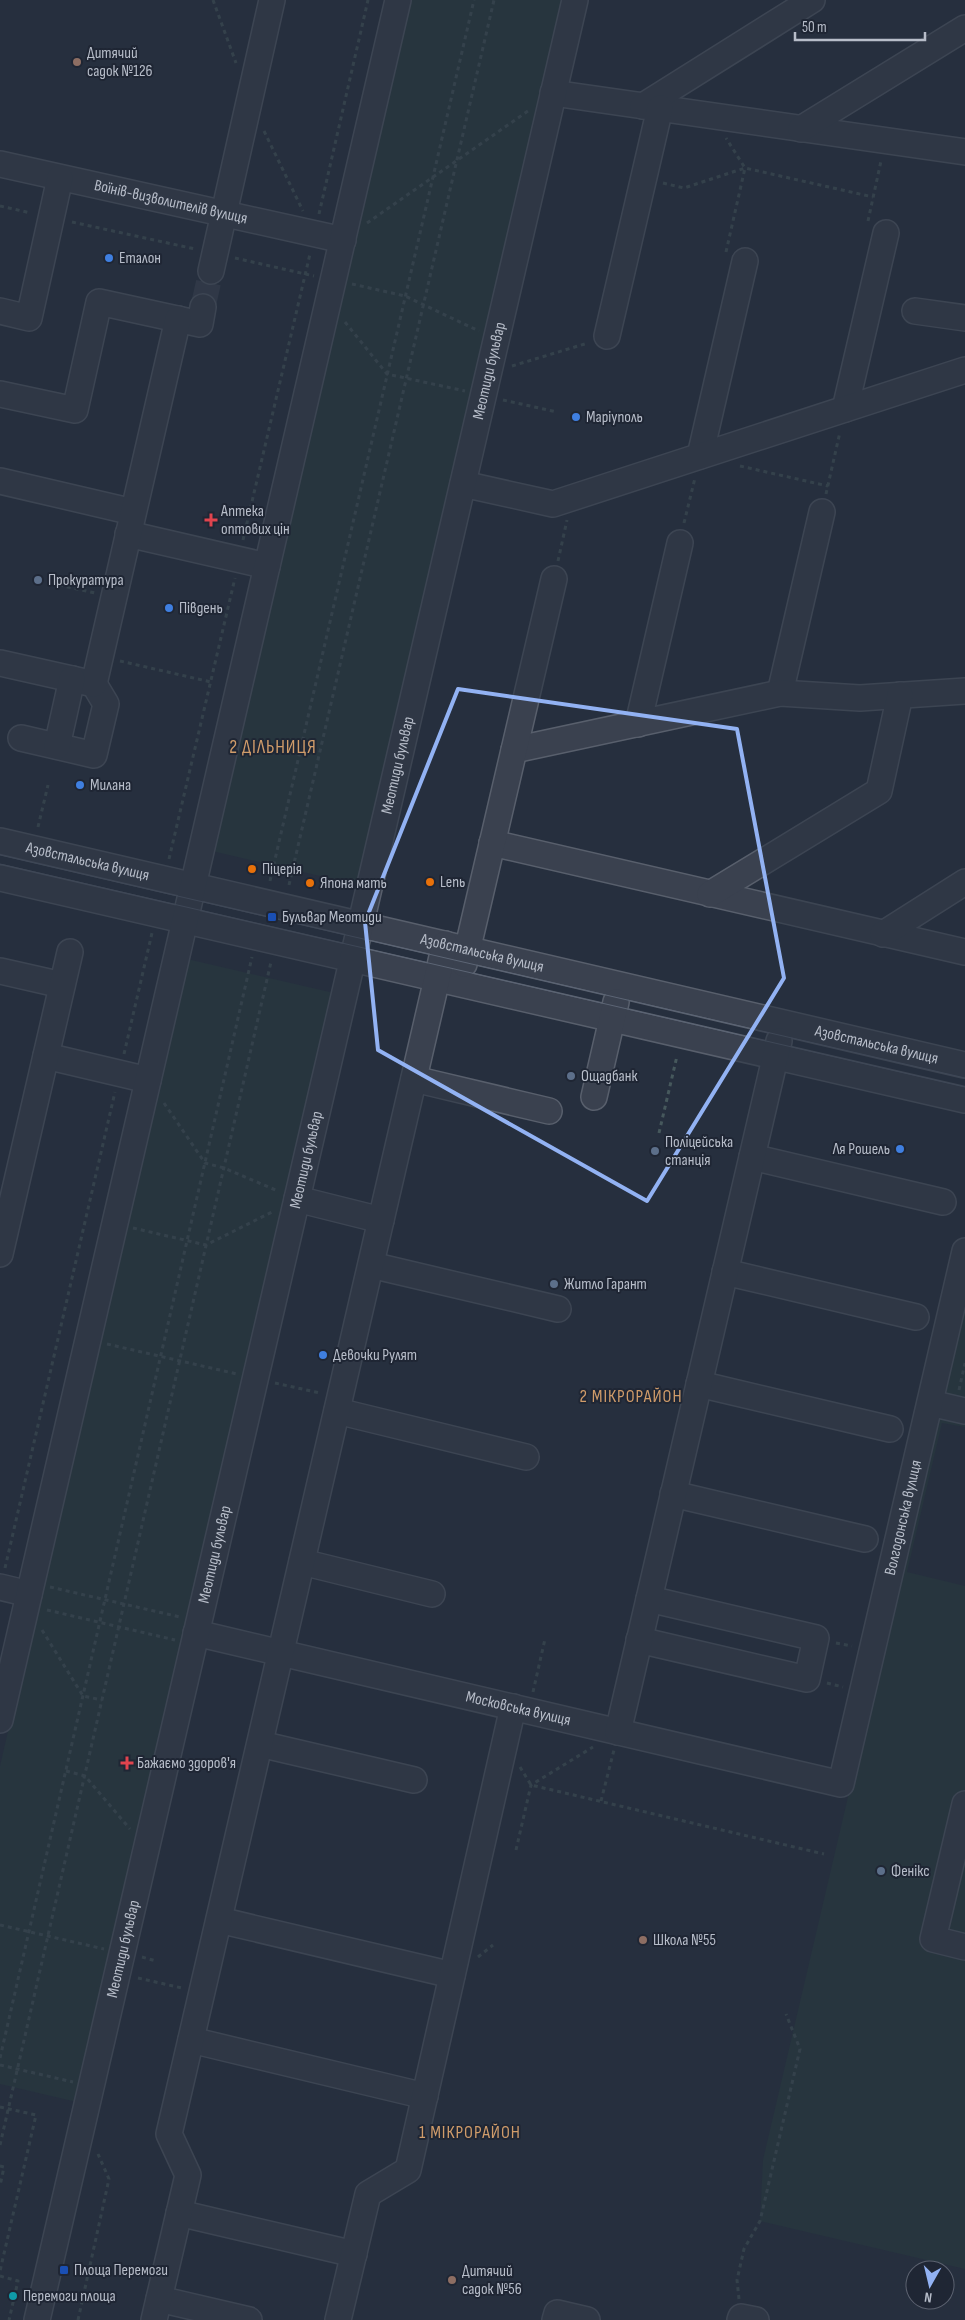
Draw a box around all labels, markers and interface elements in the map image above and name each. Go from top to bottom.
scale bar [795,10,925,42]
text: 50 m [802,18,827,37]
place label: Дитячий садок №126 [87,44,153,81]
marker: Дитячий садок №126 [71,56,83,68]
street label: Воїнів-визволителів вулиця [93,176,249,228]
place label: Еталон [119,249,161,268]
marker: Еталон [103,252,115,264]
street label: Меотиди бульвар [469,320,510,421]
place label: Маріуполь [586,408,643,427]
marker: Маріуполь [570,411,582,423]
place label: Аптека оптових цін [220,502,290,539]
marker: Аптека оптових цін [205,514,217,526]
place label: Прокуратура [48,571,124,590]
marker: Прокуратура [32,574,44,586]
place label: Південь [179,599,223,618]
marker: Південь [163,602,175,614]
street label: Меотиди бульвар [377,715,418,816]
district label: 2 ДІЛЬНИЦЯ [229,736,317,759]
place label: Милана [90,776,131,795]
marker: Милана [74,779,86,791]
street label: Азовстальська вулиця [23,838,151,885]
place label: Піцерія [262,860,302,879]
marker: Піцерія [246,863,258,875]
place label: Lenь [440,873,465,892]
place label: Япона мать [320,874,387,893]
marker: Lenь [424,876,436,888]
marker: Япона мать [304,877,316,889]
place label: Бульвар Меотиди [282,908,382,927]
marker: Бульвар Меотиди [266,911,278,923]
street label: Азовстальська вулиця [418,929,546,976]
street label: Азовстальська вулиця [812,1021,940,1068]
place label: Ощадбанк [581,1067,638,1086]
marker: Ощадбанк [565,1070,577,1082]
street label: Меотиди бульвар [286,1109,327,1210]
place label: Поліцейська станція [665,1133,733,1170]
place label: Ля Рошель [832,1140,890,1159]
marker: Ля Рошель [894,1143,906,1155]
marker: Поліцейська станція [649,1145,661,1157]
place label: Житло Гарант [564,1275,647,1294]
marker: Житло Гарант [548,1278,560,1290]
place label: Девочки Рулят [333,1346,417,1365]
marker: Девочки Рулят [317,1349,329,1361]
district label: 2 МІКРОРАЙОН [579,1386,683,1407]
street label: Волгодонська вулиця [880,1458,926,1577]
street label: Меотиди бульвар [194,1504,235,1605]
street label: Московська вулиця [464,1687,573,1730]
place label: Бажаємо здоров'я [137,1754,236,1773]
marker: Бажаємо здоров'я [121,1757,133,1769]
place label: Фенікс [891,1862,930,1881]
marker: Фенікс [875,1865,887,1877]
street label: Меотиди бульвар [103,1898,144,1999]
place label: Школа №55 [653,1931,716,1950]
marker: Школа №55 [637,1934,649,1946]
district label: 1 МІКРОРАЙОН [419,2122,521,2143]
north arrow [905,2260,955,2310]
place label: Площа Перемоги [74,2261,168,2280]
place label: Дитячий садок №56 [462,2262,522,2299]
marker: Площа Перемоги [58,2264,70,2276]
marker: Дитячий садок №56 [446,2274,458,2286]
place label: Перемоги площа [23,2287,116,2306]
text: N [923,2288,933,2306]
marker: Перемоги площа [7,2290,19,2302]

